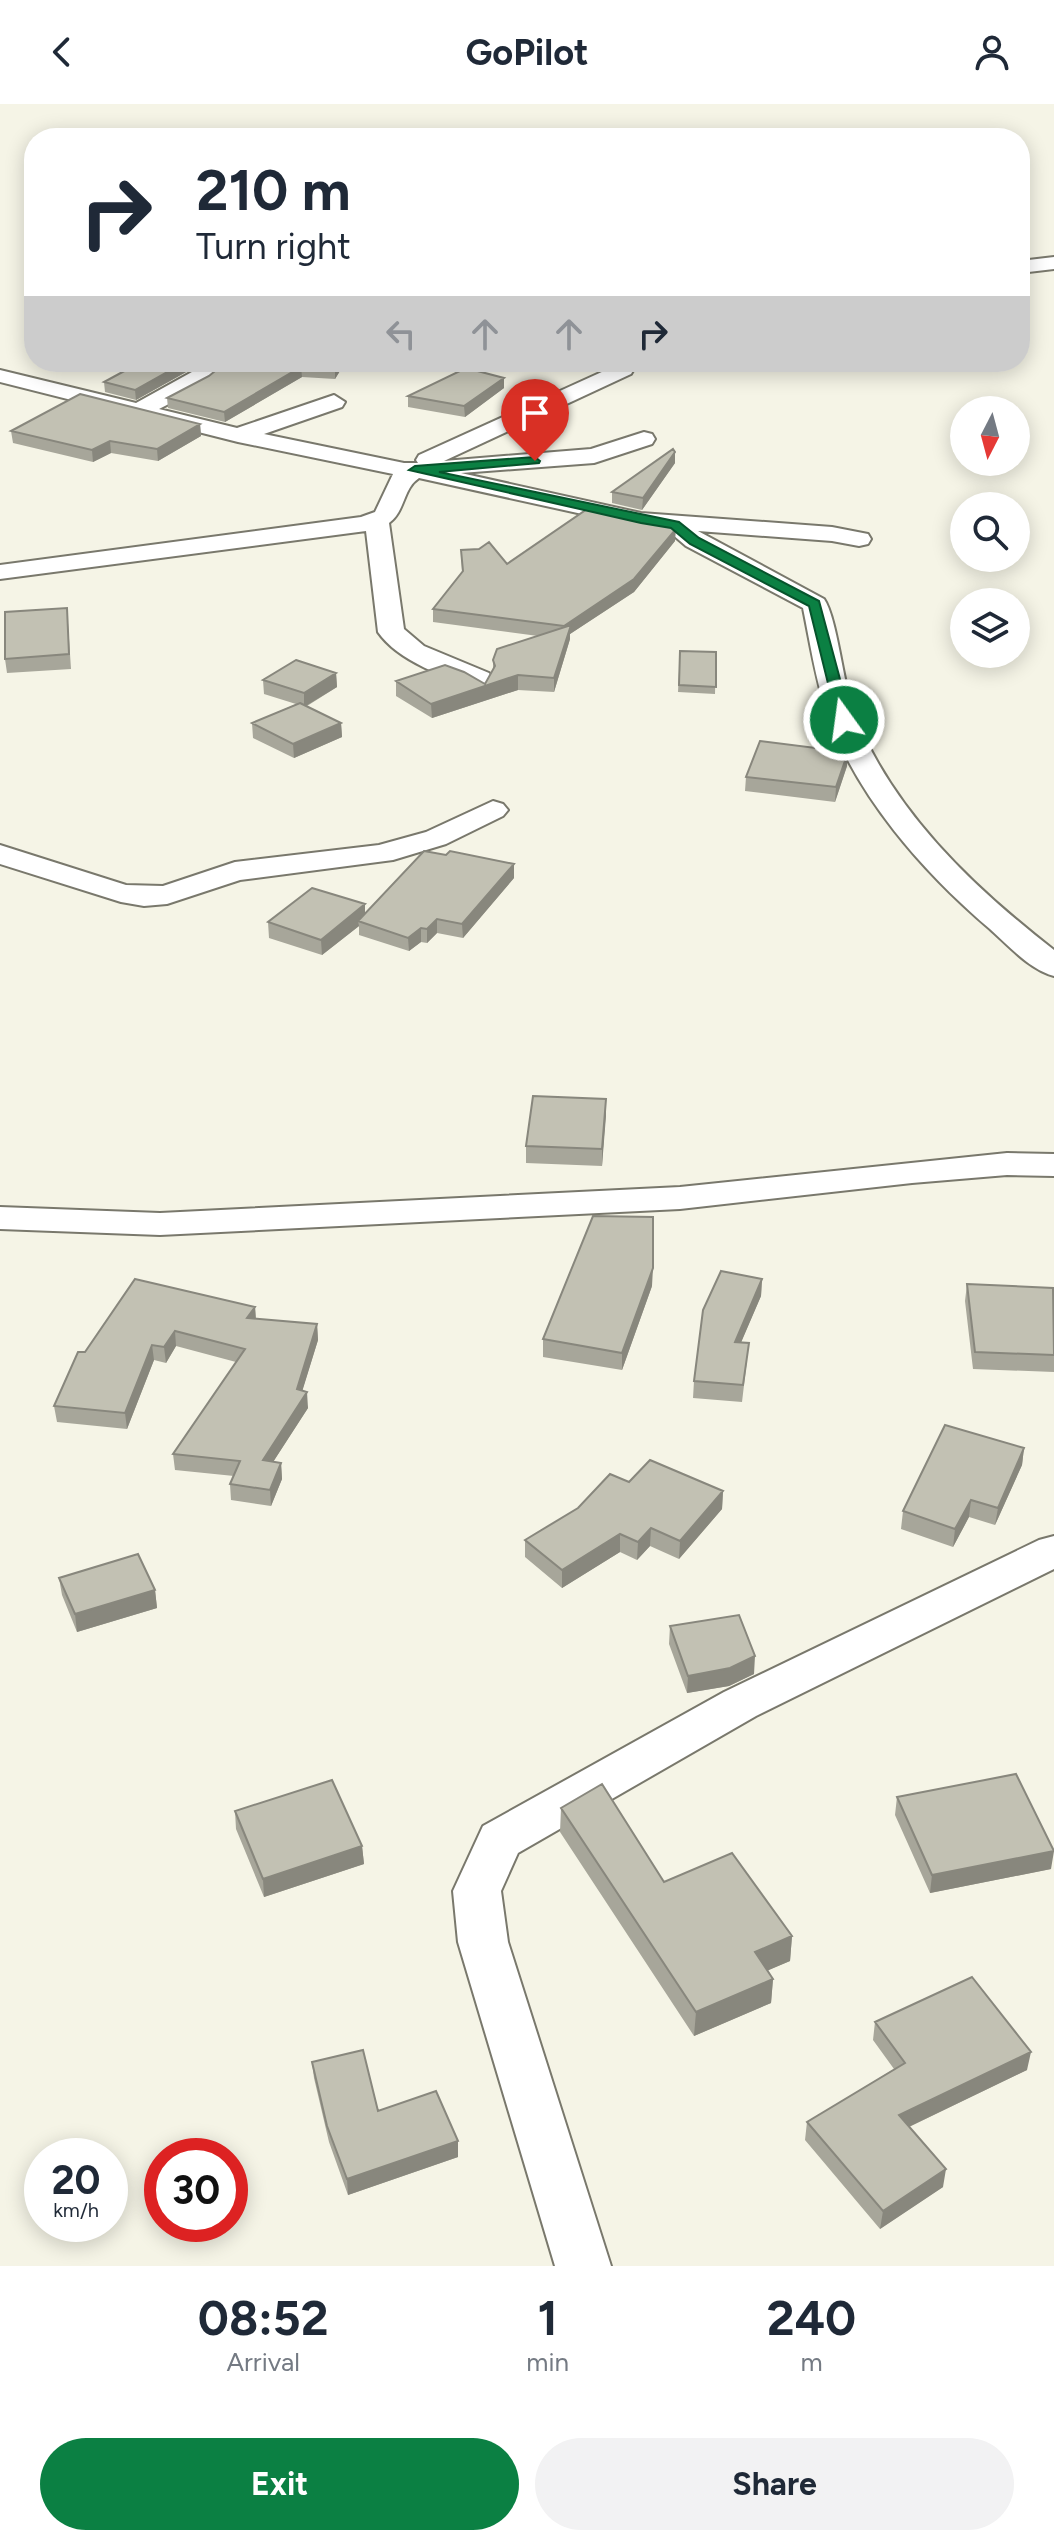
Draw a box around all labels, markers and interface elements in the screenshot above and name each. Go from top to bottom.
icon: back [40,30,84,74]
icon: person [970,30,1014,74]
text: GoPilot [465,31,589,74]
text: 210 m [196,157,351,224]
icon: right [64,160,168,264]
text: Turn right [196,225,351,268]
icon: left [379,312,423,356]
icon: ahead [463,312,507,356]
icon: ahead [547,312,591,356]
icon: right [631,312,675,356]
pin [501,379,569,461]
icon: arrive [513,391,557,435]
north arrow [950,396,1030,476]
map controls [950,396,1030,668]
button: search [950,492,1030,572]
button: layers [950,588,1030,668]
position arrow [802,678,886,762]
speed limit sign: 30 [144,2138,248,2242]
text: 20 [51,2156,101,2204]
text: km/h [53,2198,99,2222]
text: 08:52 [198,2289,328,2347]
text: 1 [538,2289,558,2347]
text: 240 [767,2289,856,2347]
text: Arrival [226,2346,300,2378]
text: min [526,2346,569,2378]
text: m [800,2346,823,2378]
button: Exit [40,2438,519,2530]
button: Share [535,2438,1014,2530]

